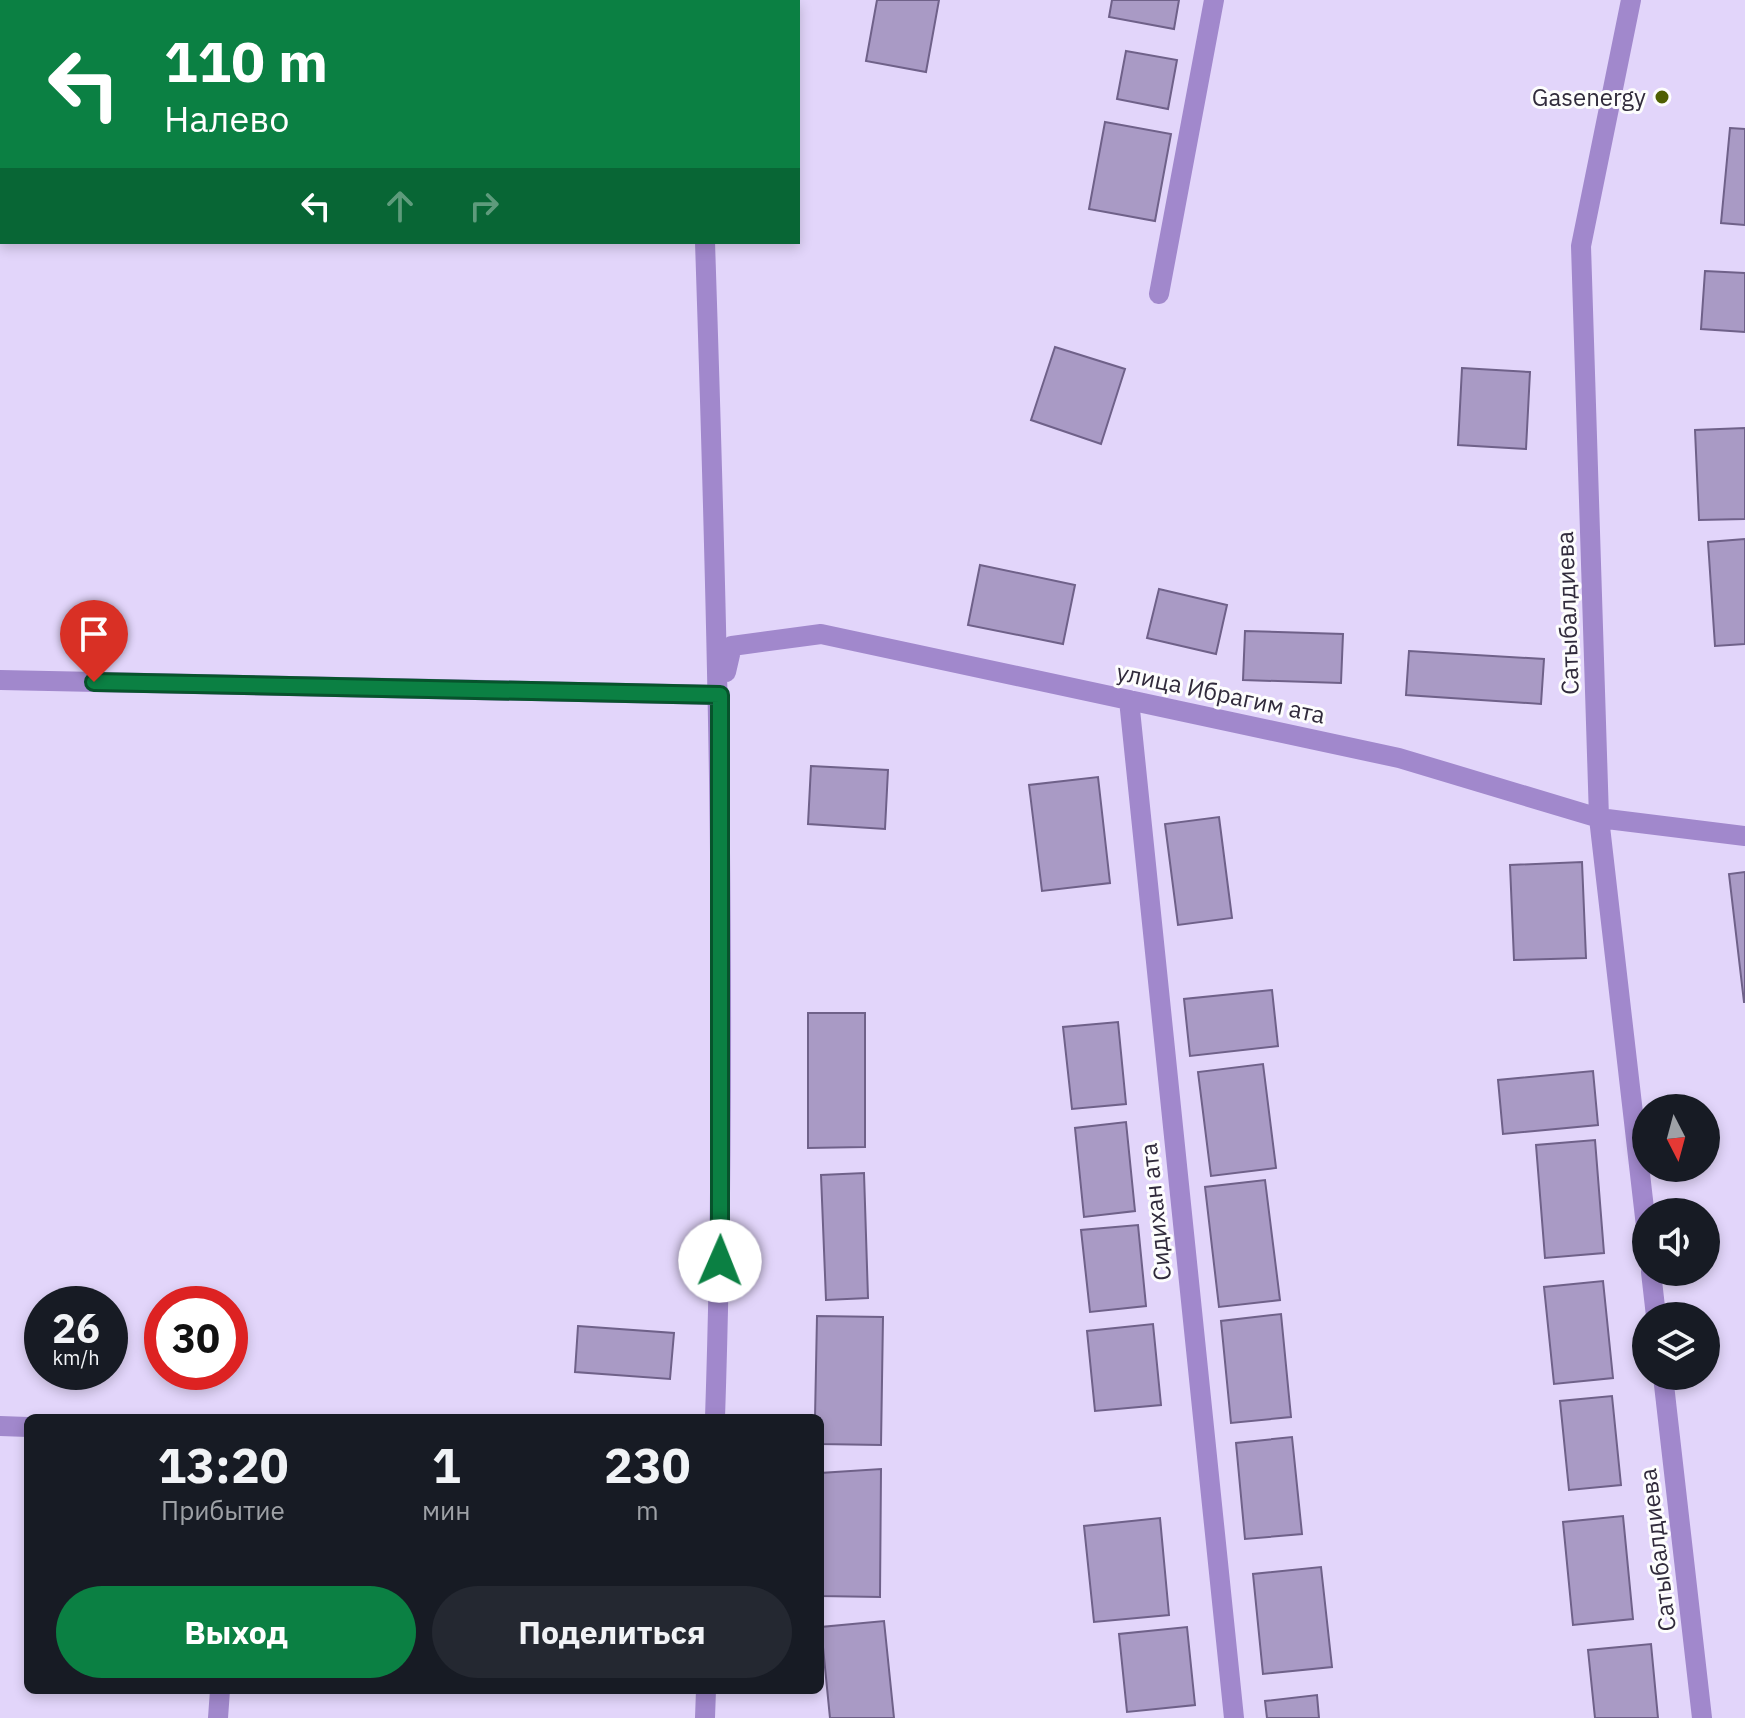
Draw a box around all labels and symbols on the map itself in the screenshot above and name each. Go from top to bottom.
place label: Gasenergy [1532,81,1646,113]
marker: Gasenergy [1653,88,1671,106]
street label: Сатыбалдиева [1548,530,1586,695]
pin [60,600,128,682]
street label: улица Ибрагим ата [1114,655,1328,731]
north arrow [1632,1094,1720,1182]
street label: Сидихан ата [1132,1141,1178,1282]
position arrow [678,1219,762,1303]
speed limit sign: 30 [144,1286,248,1390]
street label: Сатыбалдиева [1631,1467,1683,1633]

